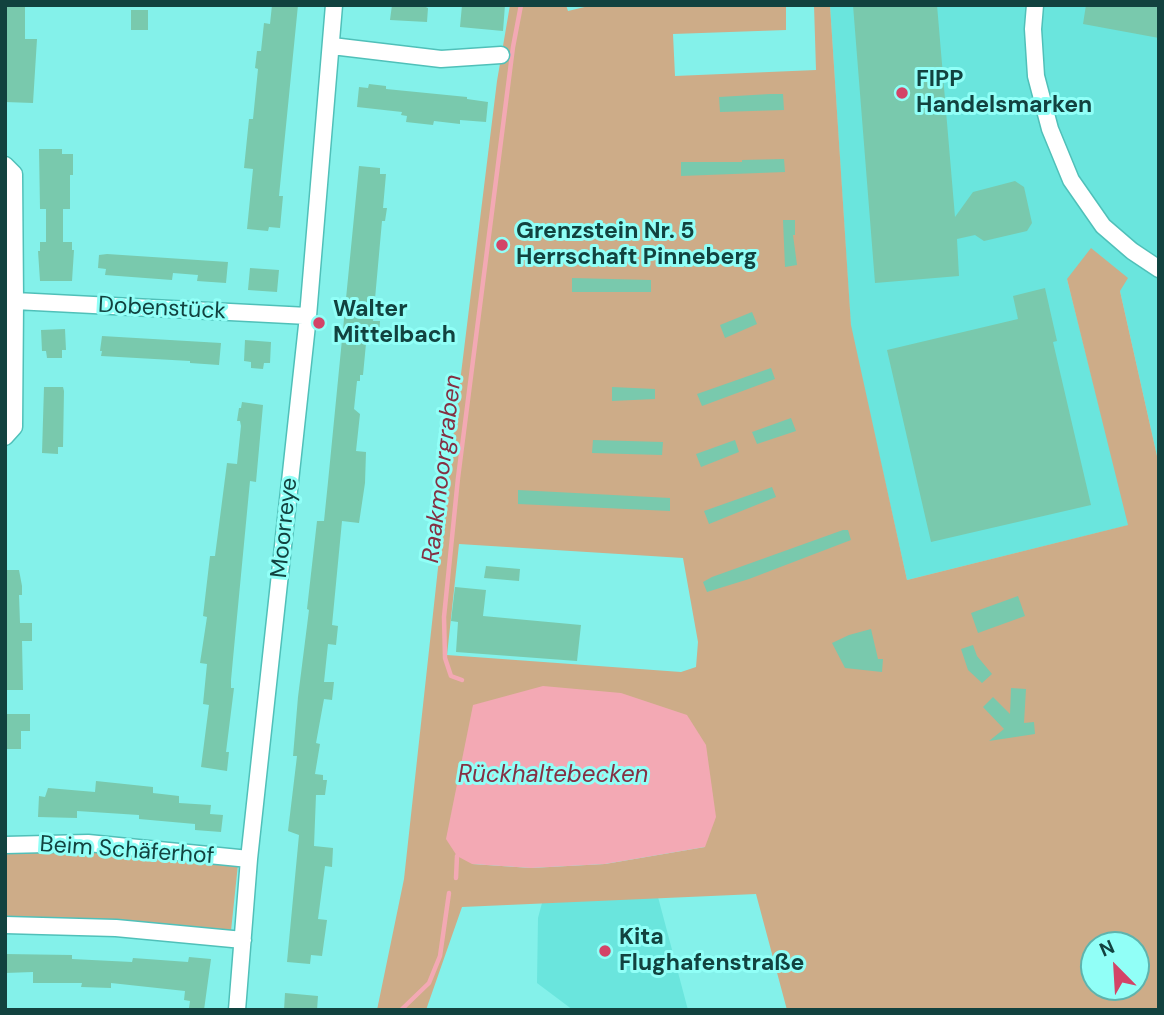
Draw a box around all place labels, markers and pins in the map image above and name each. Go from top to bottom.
place label: FIPP Handelsmarken [916,66,1092,120]
marker: FIPP Handelsmarken [894,85,910,101]
place label: Grenzstein Nr. 5 Herrschaft Pinneberg [516,218,757,272]
marker: Grenzstein Nr. 5 Herrschaft Pinneberg [494,237,510,253]
place label: Walter Mittelbach [333,296,456,350]
marker: Walter Mittelbach [311,315,327,331]
place label: Kita Flughafenstraße [619,924,804,978]
marker: Kita Flughafenstraße [597,943,613,959]

